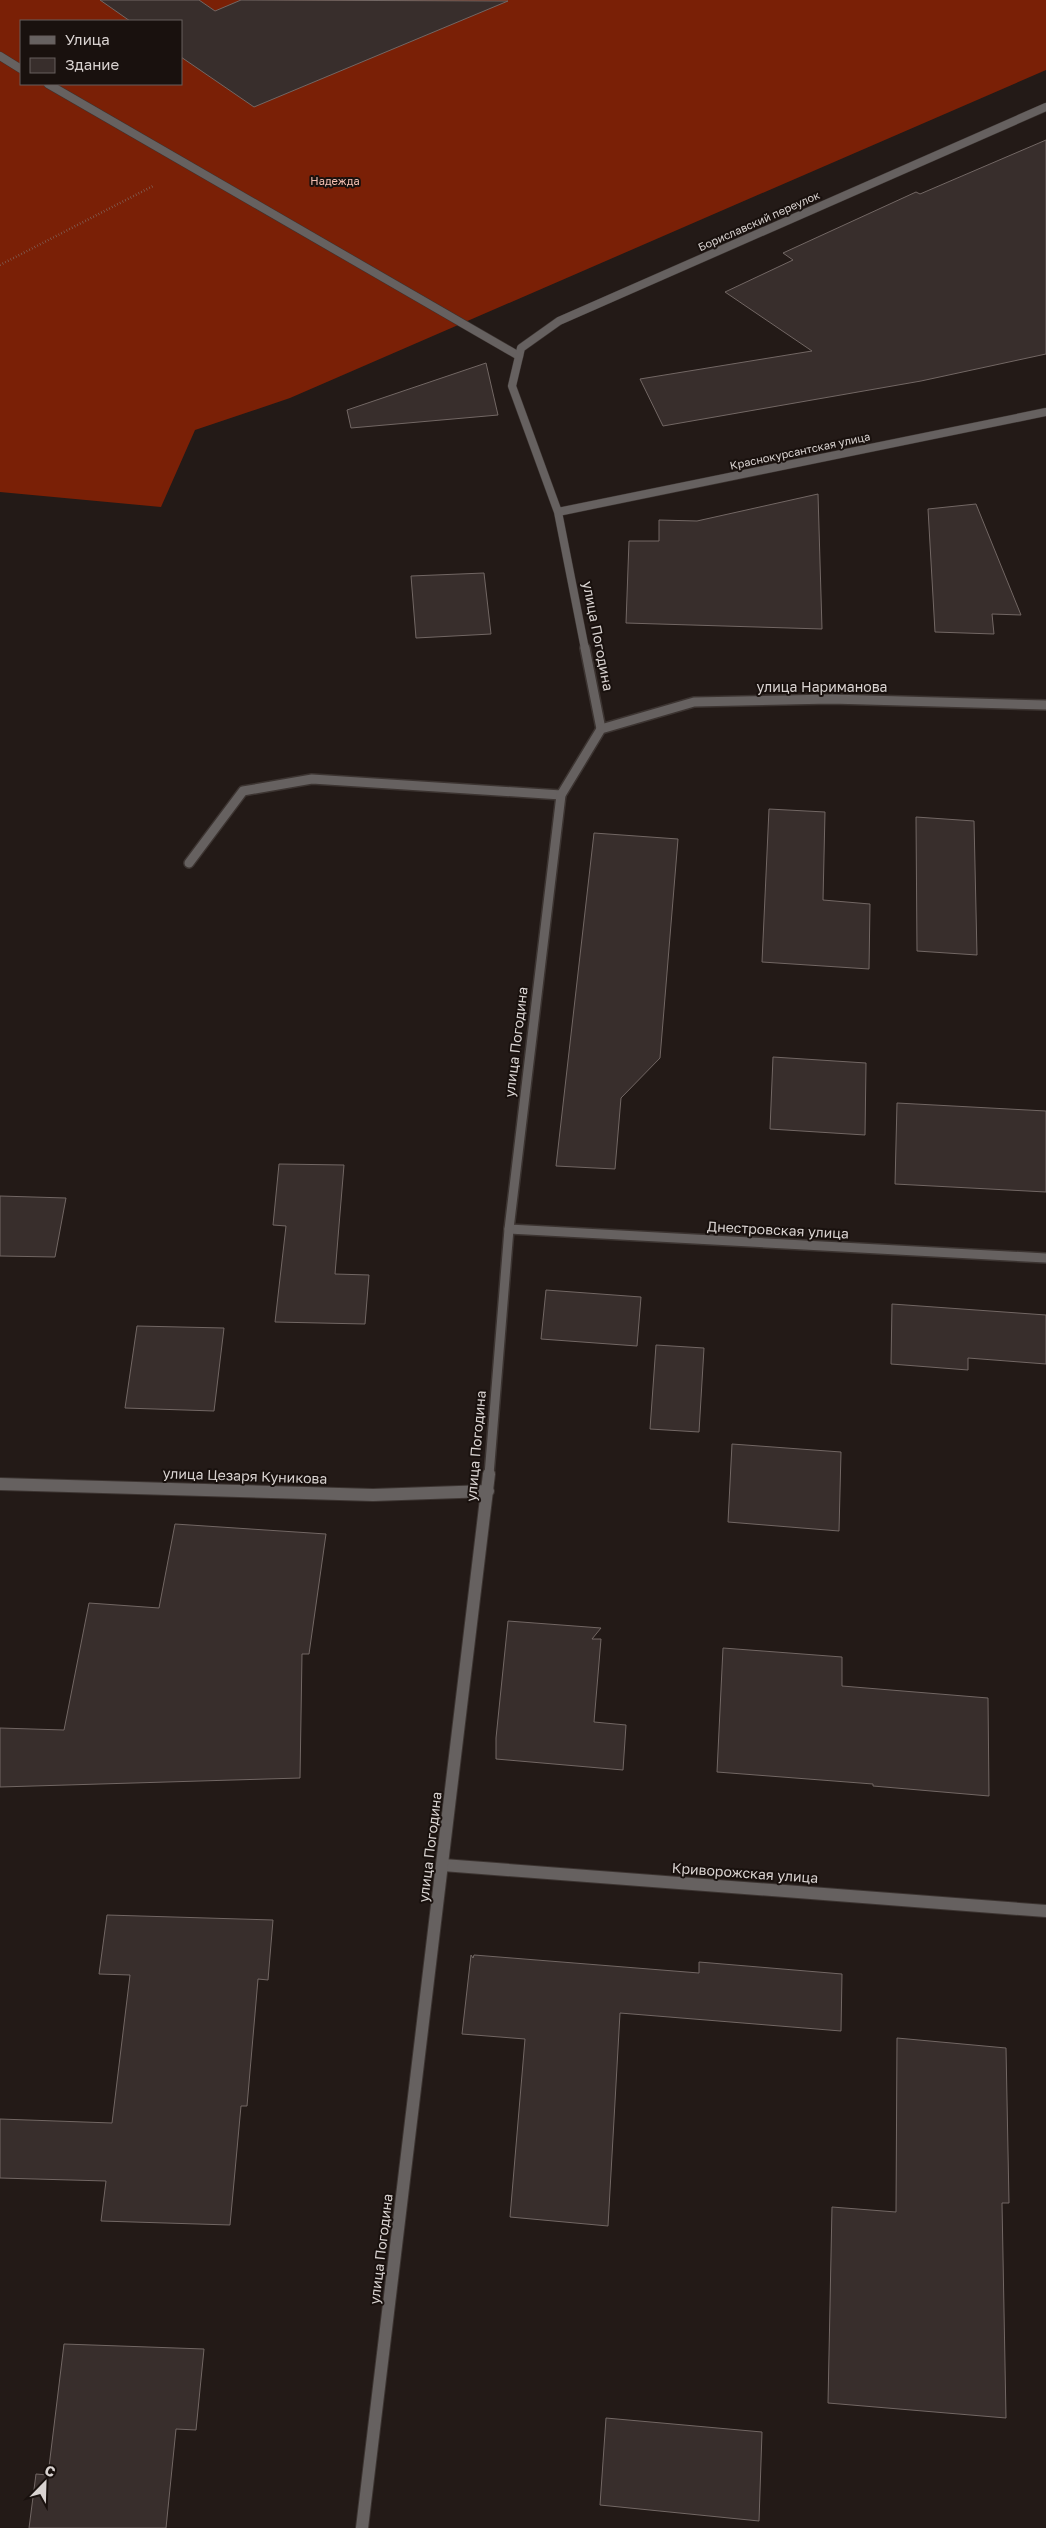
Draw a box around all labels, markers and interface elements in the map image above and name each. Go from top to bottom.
legend [20,20,182,85]
text: Улица [65,30,110,48]
text: Здание [65,55,119,73]
park label: Надежда [310,174,360,187]
street label: Бориславский переулок [696,187,822,253]
street label: Краснокурсантская улица [728,429,871,472]
street label: улица Погодина [580,580,617,692]
street label: улица Нариманова [757,678,887,695]
street label: улица Погодина [500,986,531,1098]
street label: Днестровская улица [707,1217,849,1242]
street label: улица Погодина [462,1390,489,1502]
street label: улица Цезаря Куникова [162,1464,328,1487]
street label: улица Погодина [414,1791,445,1903]
street label: Криворожская улица [671,1859,819,1886]
street label: улица Погодина [365,2193,396,2305]
north arrow [20,2458,70,2508]
text: С [42,2461,58,2480]

